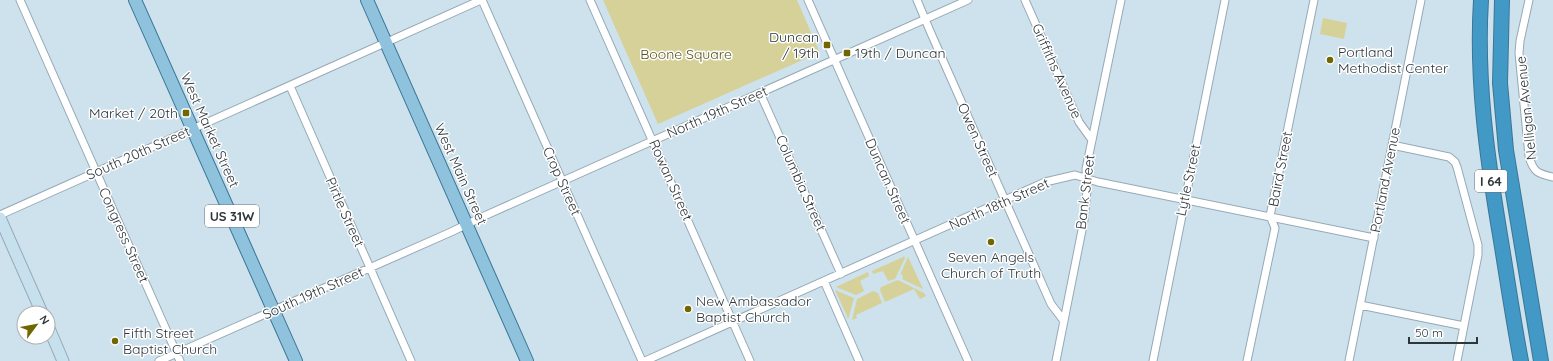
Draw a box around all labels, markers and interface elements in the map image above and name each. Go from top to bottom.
street label: Griffiths Avenue [1028,21,1086,121]
place label: Duncan / 19th [769,28,819,62]
marker: Duncan / 19th [822,40,832,50]
place label: Portland Methodist Center [1338,43,1449,77]
place label: 19th / Duncan [855,44,946,62]
park label: Boone Square [640,45,732,63]
marker: 19th / Duncan [842,48,852,58]
marker: Portland Methodist Center [1325,55,1335,65]
street label: Nelligan Avenue [1512,55,1540,161]
street label: West Market Street [177,70,243,190]
street label: North 19th Street [664,82,770,142]
street label: Owen Street [954,100,1002,180]
place label: Market / 20th [89,104,178,122]
marker: Market / 20th [181,108,191,118]
street label: West Main Street [430,120,492,228]
street label: South 20th Street [83,122,193,184]
street label: Portland Avenue [1366,126,1404,234]
street label: Baird Street [1264,130,1296,208]
street label: Columbia Street [772,132,830,234]
street label: Duncan Street [861,135,915,227]
street label: Rowan Street [645,137,697,224]
street label: Lytle Street [1172,142,1204,218]
street label: Crop Street [539,144,585,218]
street label: Bank Street [1071,153,1099,230]
road number: I 64 [1475,170,1507,192]
street label: Pirtle Street [322,174,368,250]
street label: North 18th Street [946,174,1052,234]
street label: Congress Street [95,184,153,286]
road number: US 31W [205,205,259,227]
marker: Seven Angels Church of Truth [986,237,996,247]
place label: Seven Angels Church of Truth [941,248,1041,282]
street label: South 19th Street [260,263,366,323]
place label: New Ambassador Baptist Church [696,292,812,326]
marker: New Ambassador Baptist Church [683,304,693,314]
north arrow [16,305,56,345]
text: N [36,313,53,327]
scale bar [1409,319,1477,345]
place label: Fifth Street Baptist Church [123,324,217,358]
text: 50 m [1415,325,1443,340]
marker: Fifth Street Baptist Church [110,336,120,346]

